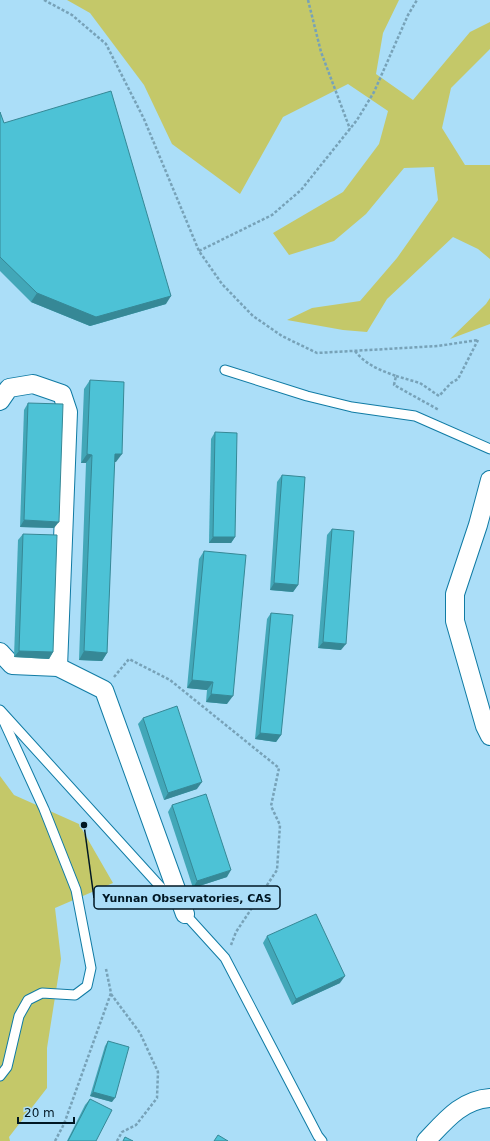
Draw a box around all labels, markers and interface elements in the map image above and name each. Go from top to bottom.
callout: Yunnan Observatories, CAS [94,886,280,909]
text: Yunnan Observatories, CAS [101,892,272,905]
scale bar [18,1099,74,1125]
text: 20 m [24,1106,55,1120]

